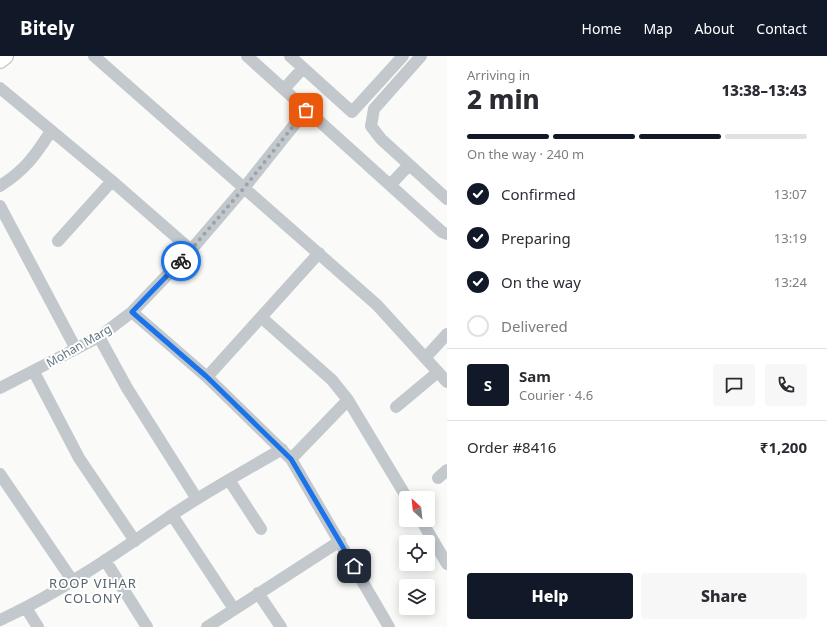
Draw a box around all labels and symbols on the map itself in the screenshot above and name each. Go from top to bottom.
pin [289,93,323,127]
courier [161,241,201,281]
street label: Mohan Marg [43,320,114,371]
north arrow [399,491,435,527]
pin [337,549,371,583]
district label: ROOP VIHAR COLONY [49,574,137,607]

